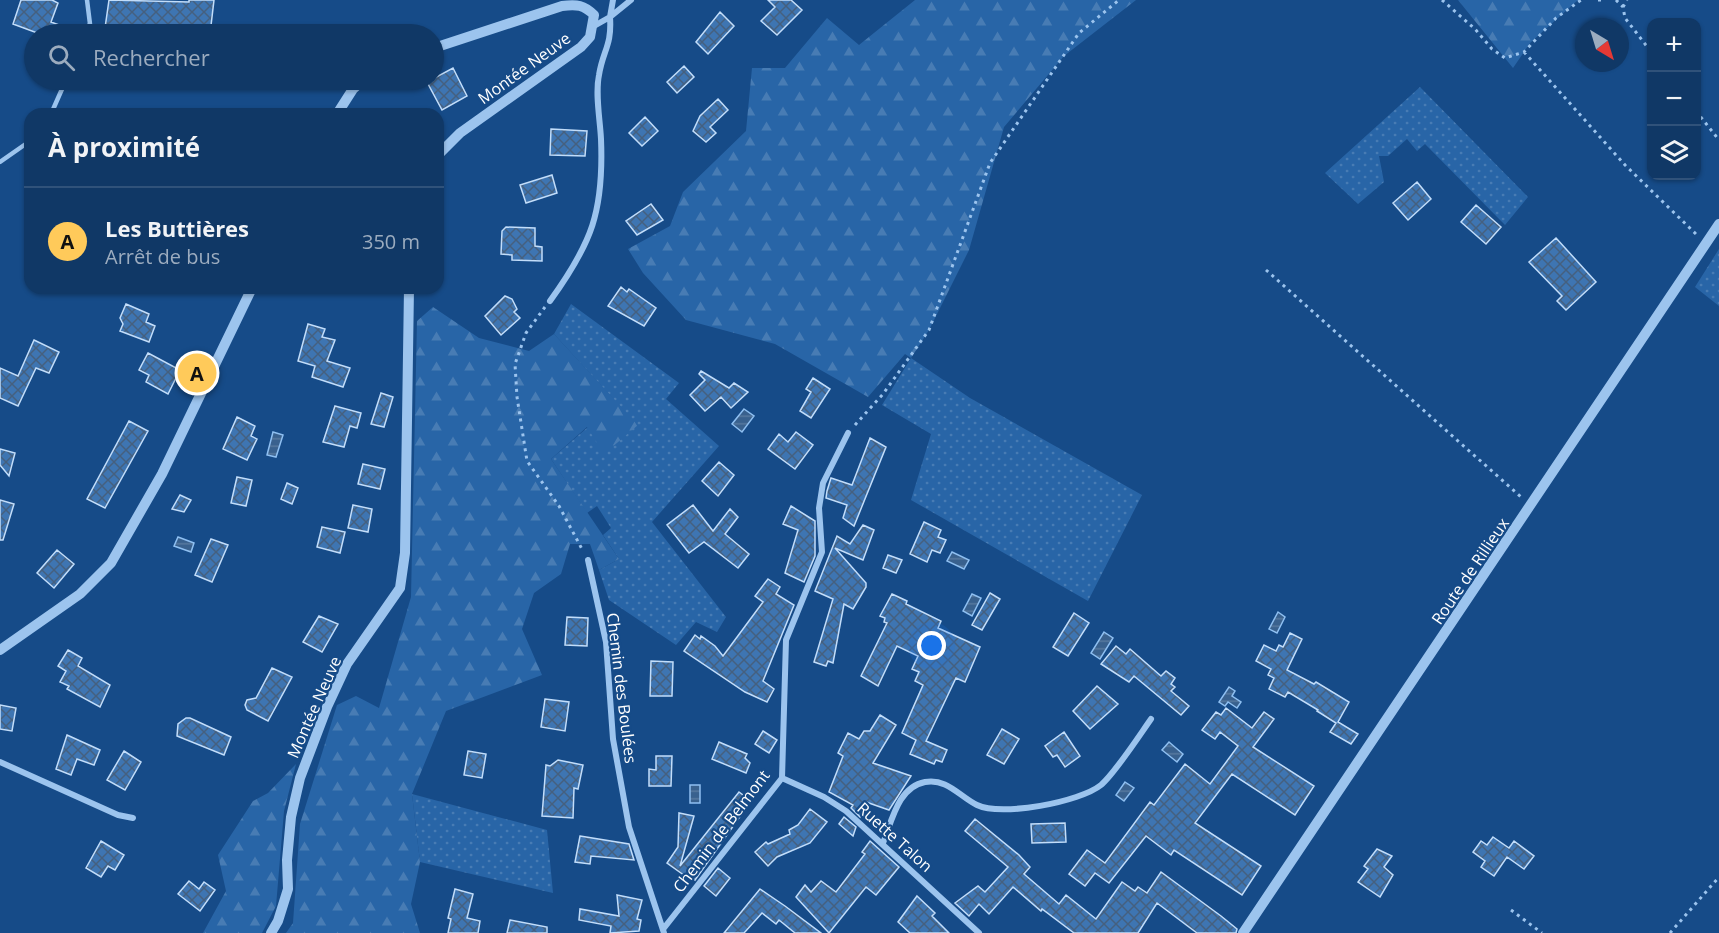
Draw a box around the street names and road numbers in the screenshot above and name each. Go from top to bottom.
street label: Montée Neuve [473,27,575,109]
street label: Route de Rillieux [1426,513,1514,629]
street label: Chemin des Boulées [602,611,642,765]
street label: Montée Neuve [282,653,346,761]
street label: Chemin de Belmont [668,765,774,897]
street label: Ruette Talon [853,797,937,877]

